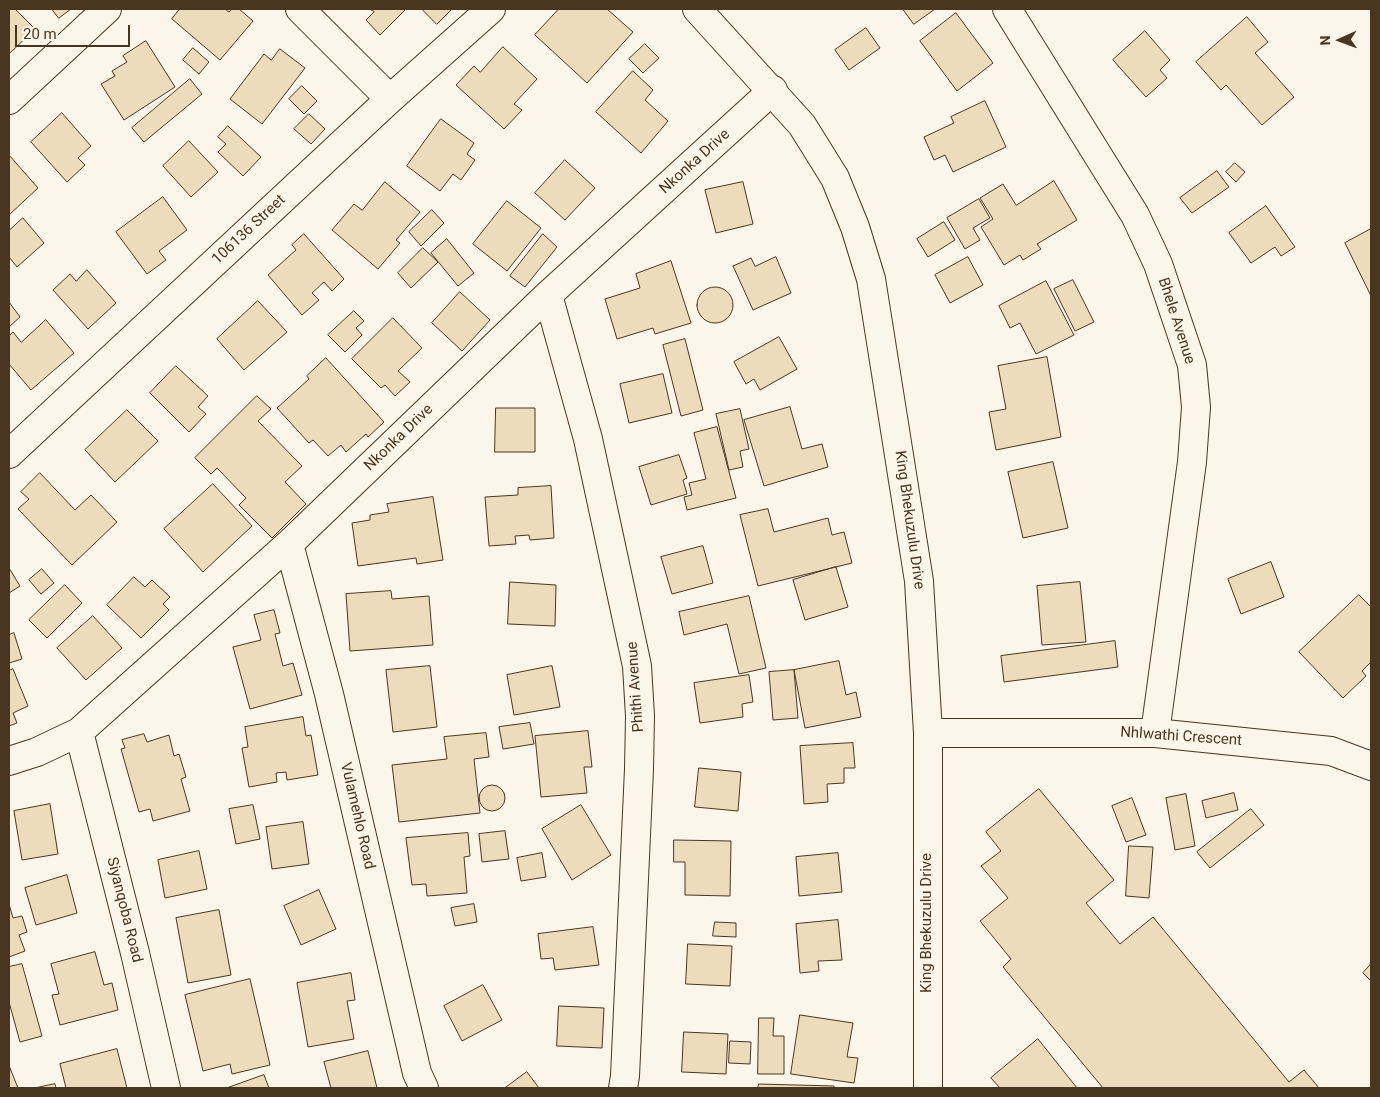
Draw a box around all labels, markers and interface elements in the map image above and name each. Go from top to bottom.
scale bar [18,15,132,47]
north arrow [1315,15,1365,65]
text: 20 m [23,25,57,43]
text: N [1317,35,1333,46]
street label: Nkonka Drive [656,126,734,198]
street label: 106136 Street [209,191,289,269]
street label: Bhele Avenue [1154,275,1198,367]
street label: Nkonka Drive [361,401,437,475]
street label: King Bhekuzulu Drive [890,449,928,591]
street label: Phithi Avenue [624,641,648,733]
street label: Nhlwathi Crescent [1120,724,1242,750]
street label: Vulamehlo Road [336,761,378,871]
street label: King Bhekuzulu Drive [918,853,936,993]
street label: Siyanqoba Road [102,856,146,964]

